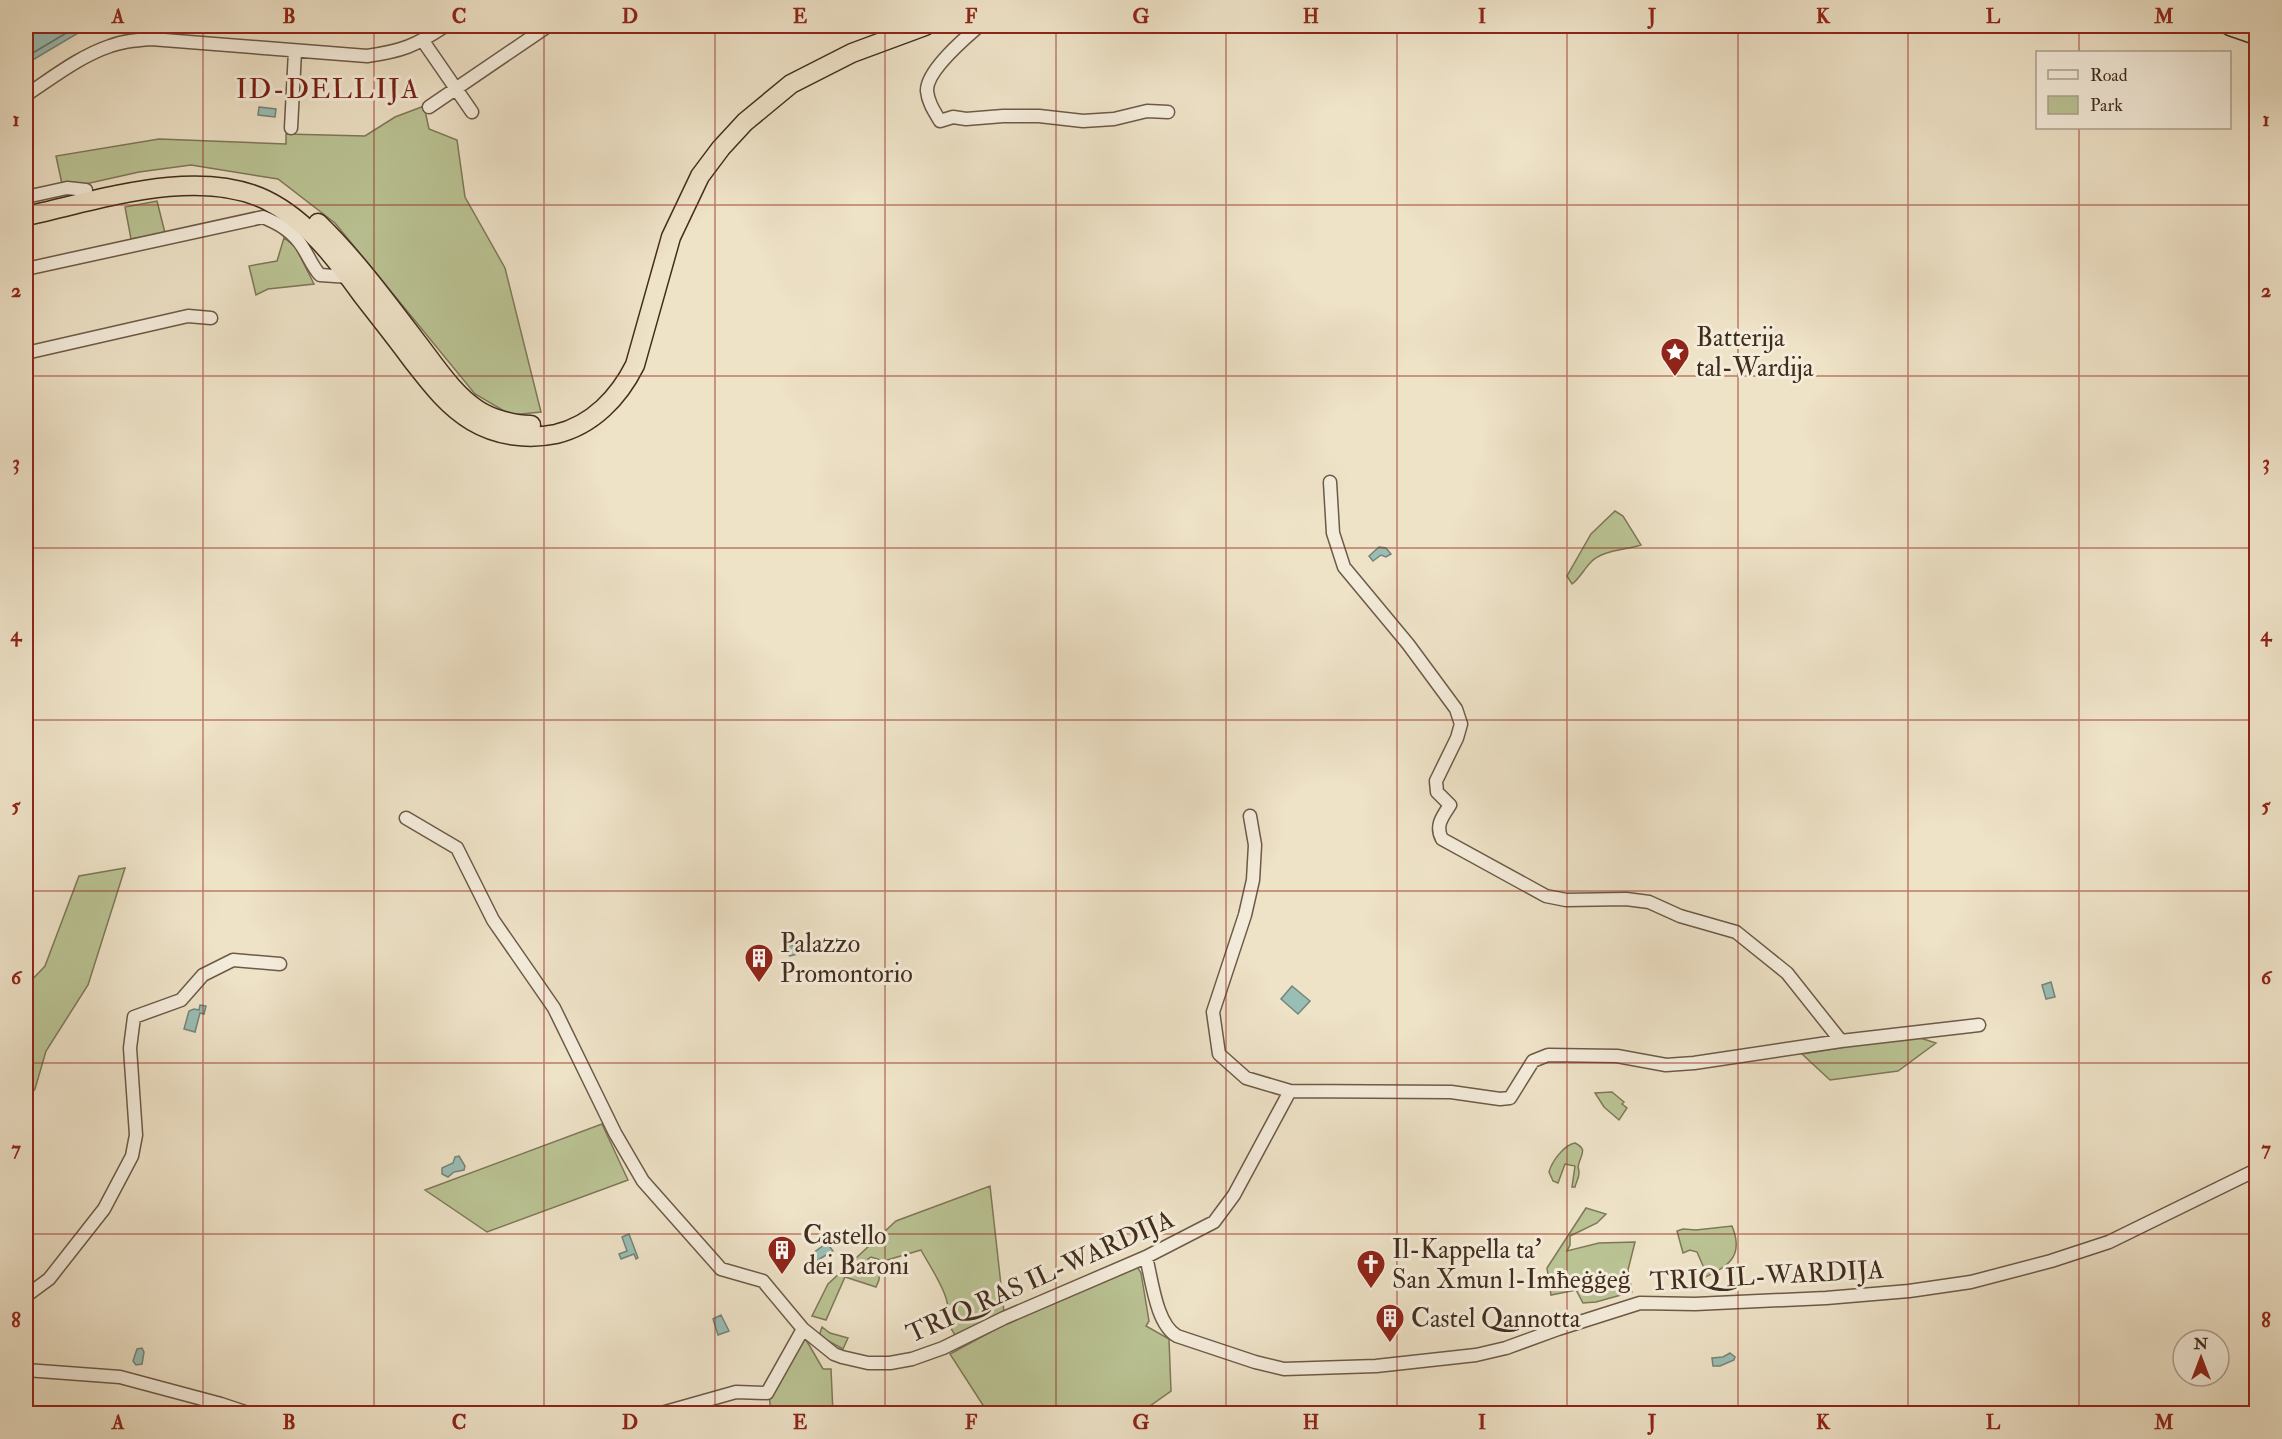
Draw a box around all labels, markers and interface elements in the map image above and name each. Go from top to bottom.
text: A [111,4,125,29]
text: B [282,4,296,29]
text: C [452,4,466,29]
text: D [622,4,638,29]
text: E [793,4,808,29]
text: F [965,4,978,29]
text: G [1133,4,1150,29]
text: H [1303,4,1319,29]
text: I [1478,4,1486,29]
text: J [1647,4,1656,29]
text: K [1816,4,1831,29]
text: L [1986,4,2001,29]
text: M [2153,4,2174,29]
legend [2036,51,2231,129]
text: Road [2090,64,2128,87]
district label: ID-DELLIJA [236,72,420,107]
text: Park [2090,94,2123,117]
text: 1 [12,107,20,132]
text: 1 [2262,107,2270,132]
text: 2 [11,278,21,303]
text: 2 [2261,278,2271,303]
place label: Batterija tal-Wardija [1696,322,1814,384]
place icon: Batterija tal-Wardija [1659,336,1691,378]
text: 3 [12,450,20,475]
text: 3 [2262,450,2270,475]
text: 4 [10,622,23,647]
text: 4 [2260,622,2273,647]
text: 5 [12,793,22,818]
text: 5 [2262,793,2272,818]
place label: Palazzo Promontorio [780,928,913,990]
building icon: Palazzo Promontorio [743,942,775,984]
text: 6 [11,965,23,990]
text: 6 [2261,965,2273,990]
text: 7 [11,1136,21,1161]
text: 7 [2261,1136,2271,1161]
street label: TRIQ RAS IL-WARDIJA [902,1203,1180,1350]
place label: Castello dei Baroni [803,1220,909,1282]
building icon: Castello dei Baroni [766,1234,798,1276]
place label: Il-Kappella ta' San Xmun l-Imħeġġeġ [1392,1234,1631,1296]
church icon: Il-Kappella ta' San Xmun l-Imħeġġeġ [1355,1248,1387,1290]
street label: TRIQ IL-WARDIJA [1649,1254,1885,1298]
building icon: Castel Qannotta [1374,1302,1406,1344]
place label: Castel Qannotta [1411,1303,1581,1335]
text: 8 [11,1308,21,1333]
text: 8 [2261,1308,2271,1333]
north arrow [2171,1328,2231,1388]
text: N [2193,1334,2209,1354]
text: A [111,1410,125,1435]
text: B [282,1410,296,1435]
text: C [452,1410,466,1435]
text: D [622,1410,638,1435]
text: E [793,1410,808,1435]
text: F [965,1410,978,1435]
text: G [1133,1410,1150,1435]
text: H [1303,1410,1319,1435]
text: I [1478,1410,1486,1435]
text: J [1647,1410,1656,1435]
text: K [1816,1410,1831,1435]
text: L [1986,1410,2001,1435]
text: M [2153,1410,2174,1435]

